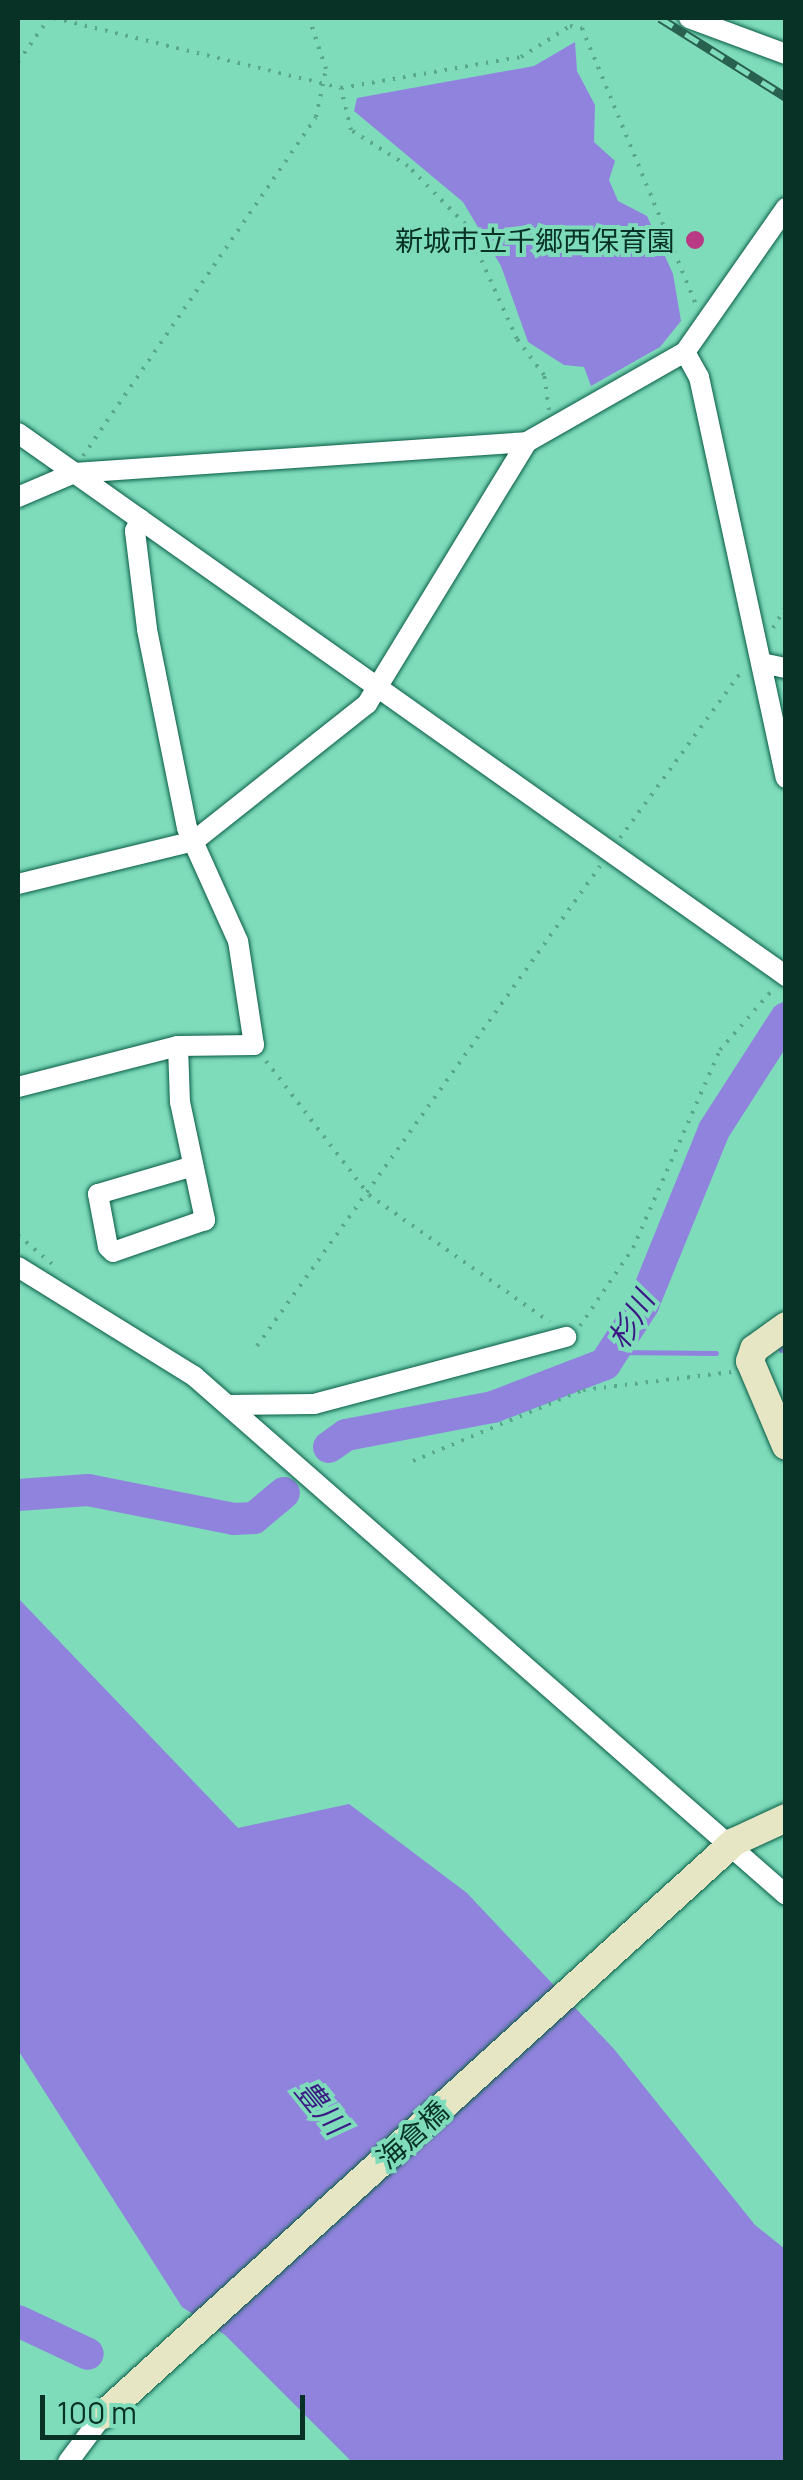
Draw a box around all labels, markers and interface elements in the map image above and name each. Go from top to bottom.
place label: 新城市立千郷西保育園 [395,223,675,257]
marker: 新城市立千郷西保育園 [684,229,706,251]
water label: 杉川 [600,1285,662,1355]
water label: 豊川 [288,2072,354,2142]
street label: 海倉橋 [370,2093,454,2175]
scale bar [45,2375,310,2437]
text: 100 m [57,2392,137,2433]

